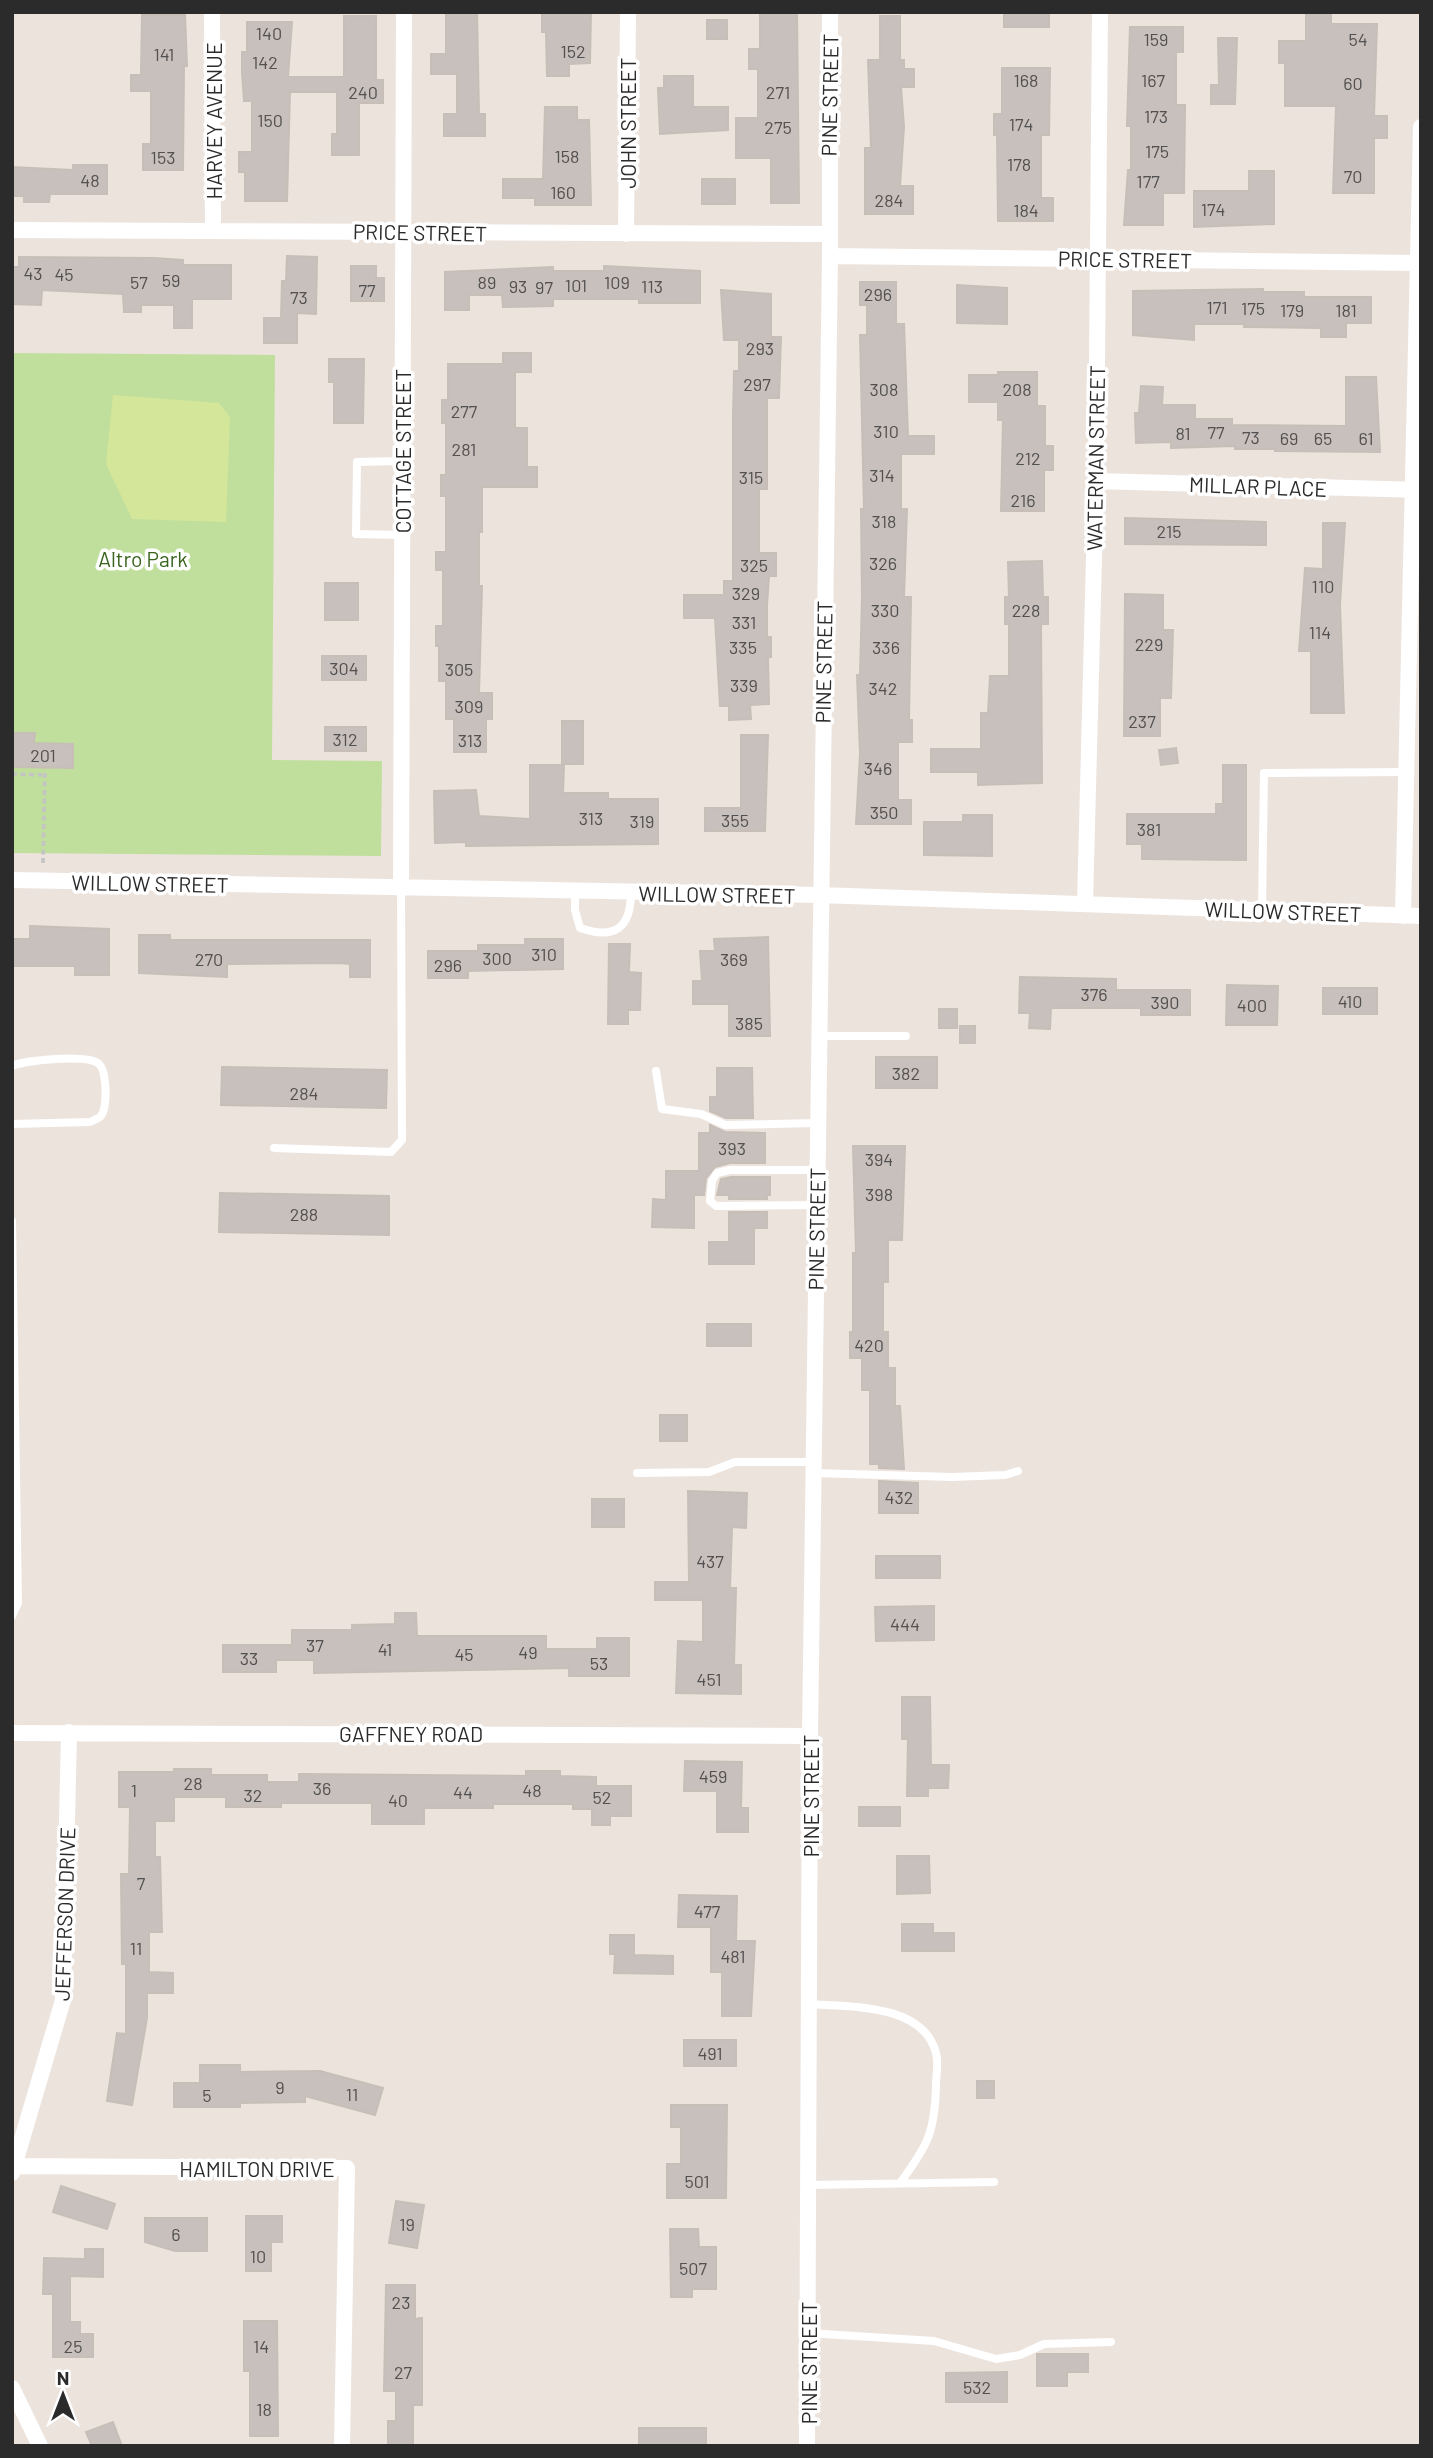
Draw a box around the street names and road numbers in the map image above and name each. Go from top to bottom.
street label: PINE STREET [815,33,843,157]
street label: HARVEY AVENUE [201,42,226,200]
street label: JOHN STREET [615,57,640,189]
street label: PRICE STREET [353,218,487,246]
street label: PRICE STREET [1058,245,1192,273]
street label: WATERMAN STREET [1081,365,1109,551]
street label: COTTAGE STREET [390,369,415,533]
street label: MILLAR PLACE [1189,471,1327,501]
street label: PINE STREET [809,600,837,724]
street label: WILLOW STREET [71,869,229,897]
street label: WILLOW STREET [638,880,796,908]
street label: WILLOW STREET [1204,896,1362,926]
street label: PINE STREET [802,1167,830,1291]
street label: GAFFNEY ROAD [339,1721,483,1746]
street label: PINE STREET [798,1735,823,1857]
street label: JEFFERSON DRIVE [48,1827,80,2001]
street label: HAMILTON DRIVE [179,2156,335,2181]
street label: PINE STREET [796,2302,821,2424]

